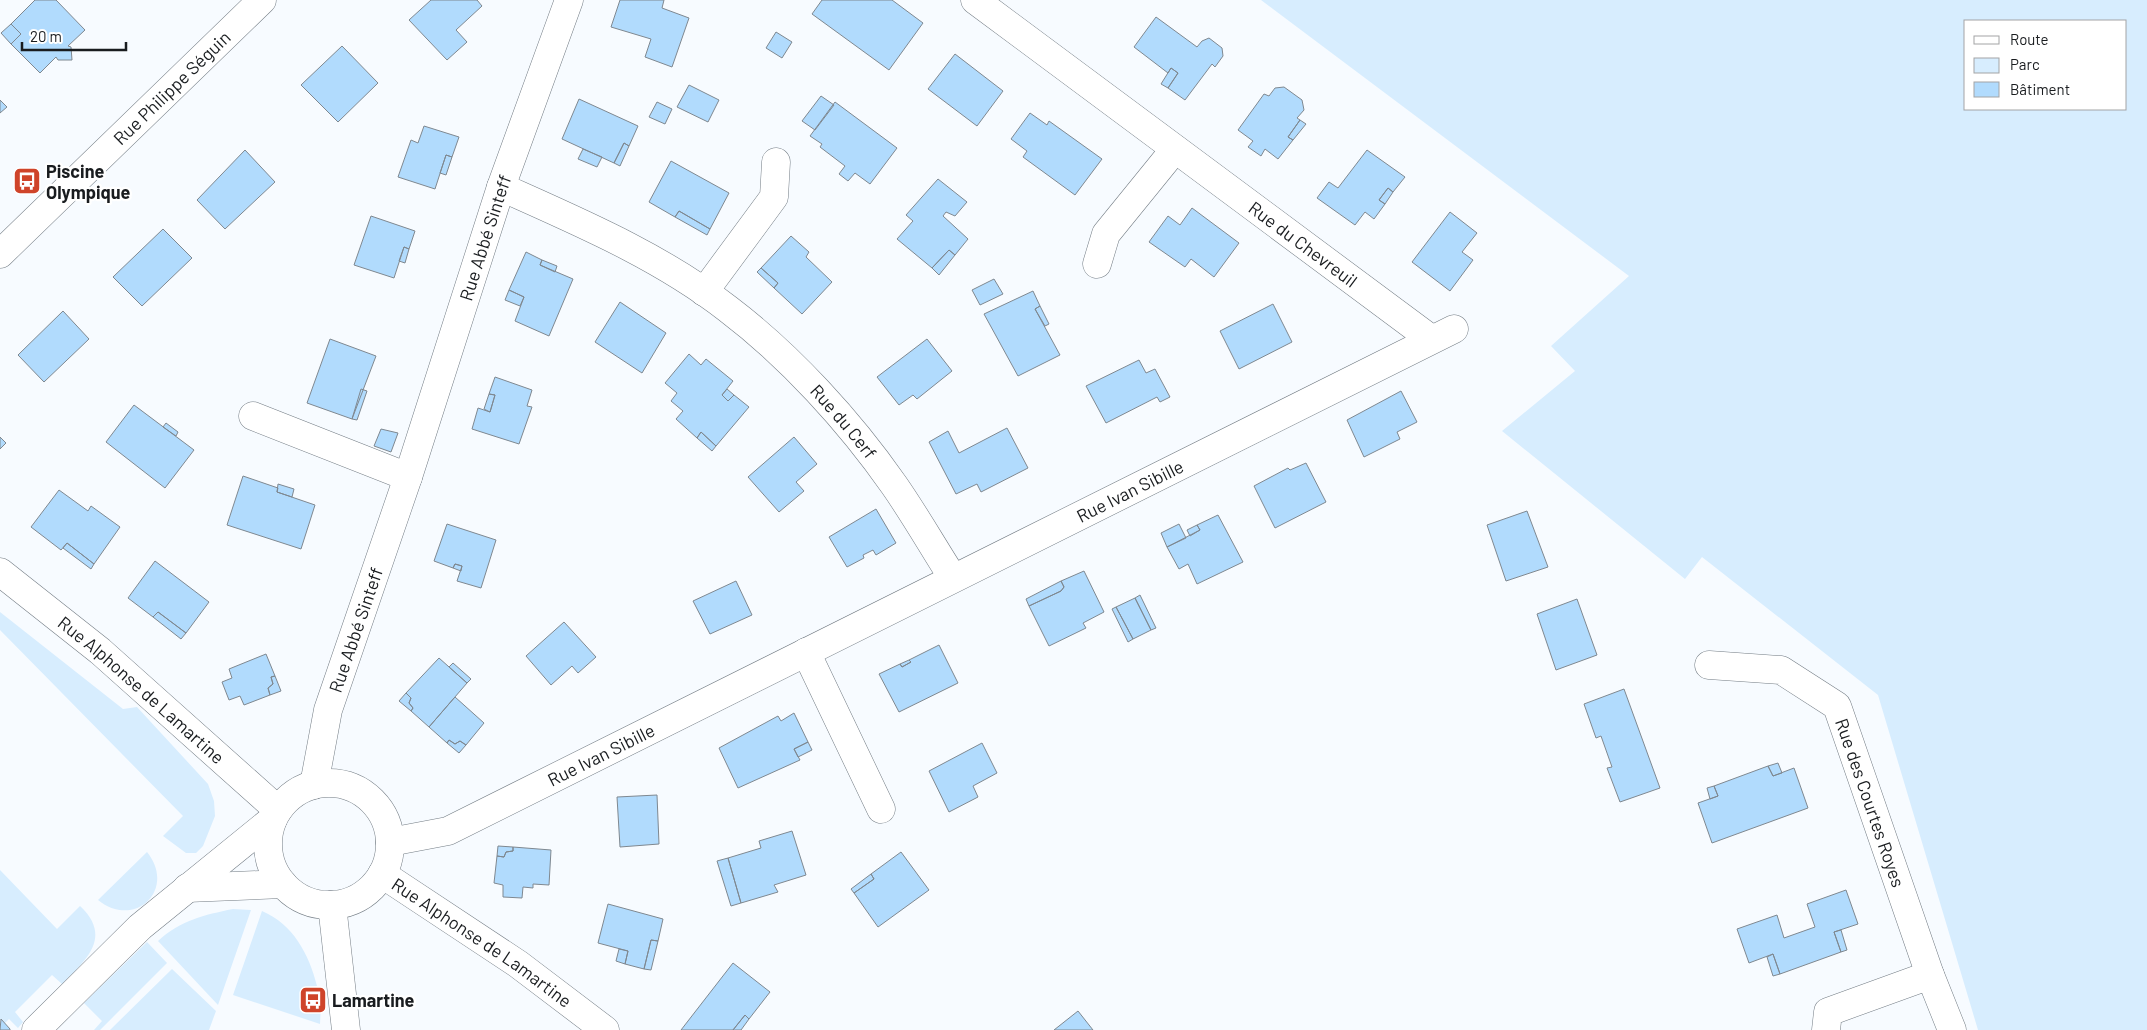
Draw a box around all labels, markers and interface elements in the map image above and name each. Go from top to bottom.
scale bar [22,20,126,52]
legend [1964,20,2127,110]
street label: Rue Philippe Séguin [109,26,235,149]
text: 20 m [30,27,62,45]
text: Route [2010,30,2049,48]
text: Parc [2010,55,2040,73]
text: Bâtiment [2010,80,2070,98]
place label: Piscine Olympique [46,160,131,203]
bus stop icon: Piscine Olympique [12,166,42,196]
street label: Rue Abbé Sinteff [454,172,516,303]
street label: Rue du Chevreuil [1245,196,1362,292]
street label: Rue du Cerf [806,380,882,463]
street label: Rue Ivan Sibille [1073,455,1187,527]
street label: Rue Abbé Sinteff [324,564,387,695]
street label: Rue Alphonse de Lamartine [54,611,229,768]
street label: Rue des Courtes Royes [1831,715,1910,890]
street label: Rue Ivan Sibille [544,719,658,791]
street label: Rue Alphonse de Lamartine [388,873,576,1012]
bus stop icon: Lamartine [298,985,328,1015]
place label: Lamartine [332,989,415,1011]

